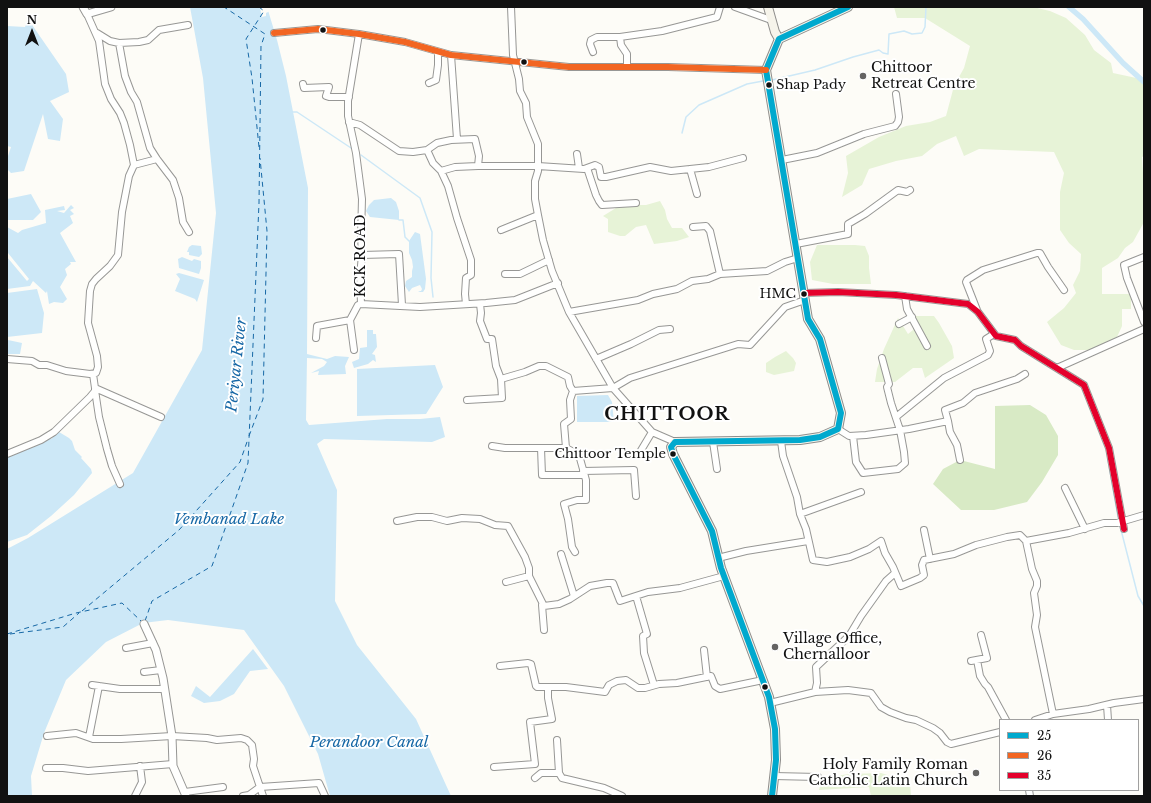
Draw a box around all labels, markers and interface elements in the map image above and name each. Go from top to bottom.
north arrow [12,12,52,52]
text: N [27,13,37,27]
unlabelled marker [318,25,328,35]
unlabelled marker [519,57,529,67]
place label: Chittoor Retreat Centre [871,60,976,92]
marker: Chittoor Retreat Centre [858,71,868,81]
place label: Shap Pady [776,77,846,93]
marker: Shap Pady [764,80,774,90]
street label: KCK ROAD [353,214,369,298]
place label: HMC [760,286,796,302]
marker: HMC [799,289,809,299]
water label: Periyar River [223,317,251,413]
district label: CHITTOOR [604,404,730,426]
place label: Chittoor Temple [554,446,666,462]
marker: Chittoor Temple [668,449,678,459]
water label: Vembanad Lake [174,511,284,529]
place label: Village Office, Chernalloor [783,631,882,664]
marker: Village Office, Chernalloor [770,642,780,652]
unlabelled marker [760,682,770,692]
legend [999,719,1139,791]
text: 25 [1037,728,1051,743]
water label: Perandoor Canal [310,734,428,752]
text: 26 [1037,748,1052,763]
place label: Holy Family Roman Catholic Latin Church [809,757,968,790]
marker: Holy Family Roman Catholic Latin Church [971,768,981,778]
text: 35 [1037,768,1051,783]

